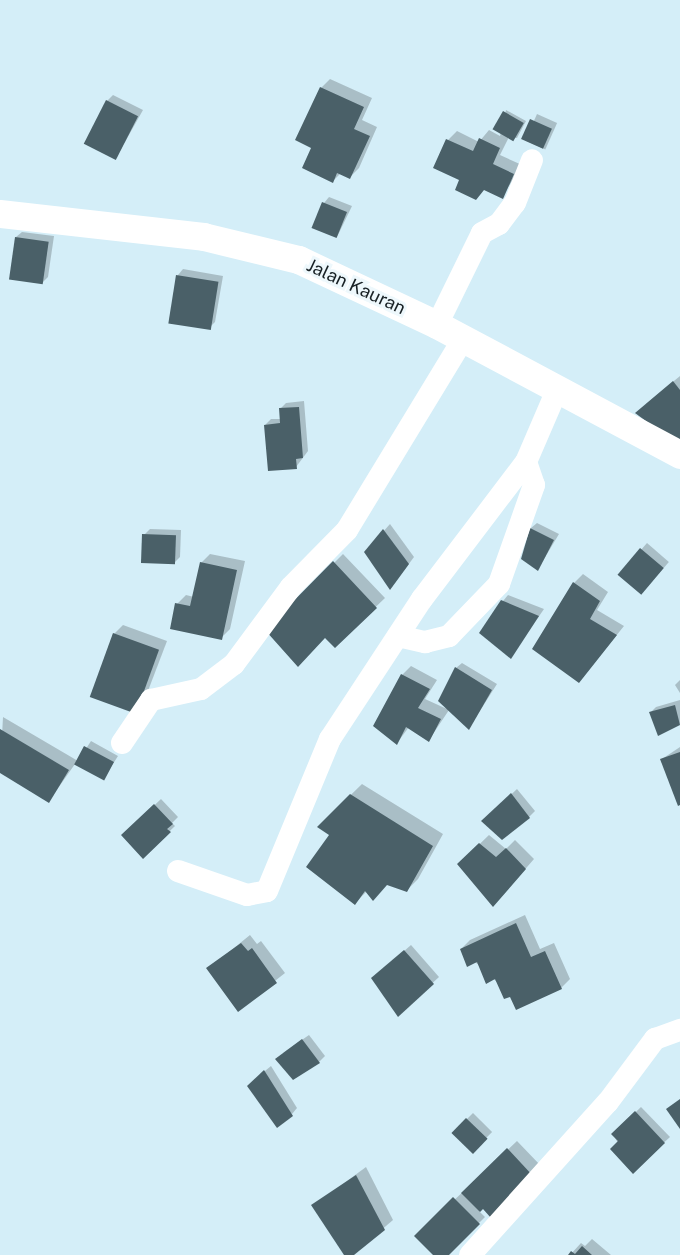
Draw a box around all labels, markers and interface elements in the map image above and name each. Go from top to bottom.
street label: Jalan Kauran [303,255,409,319]

